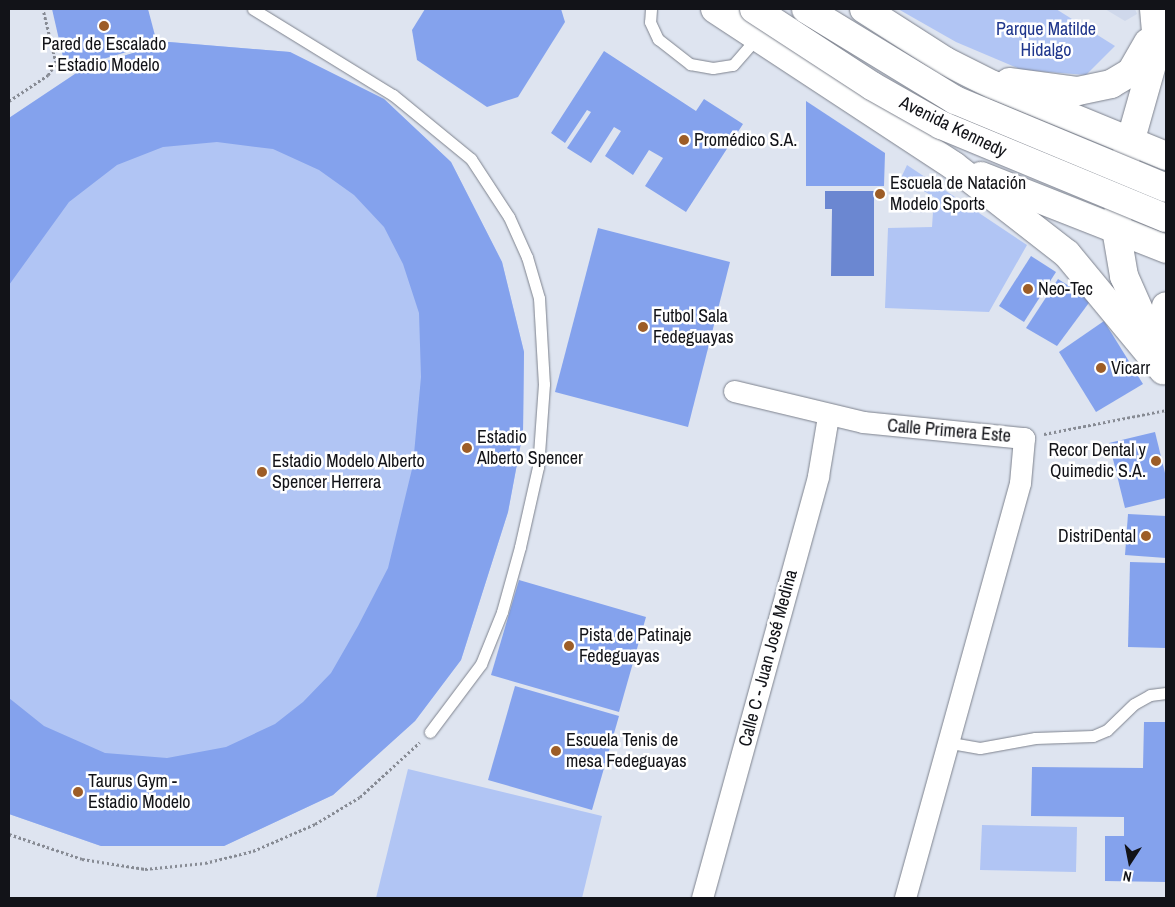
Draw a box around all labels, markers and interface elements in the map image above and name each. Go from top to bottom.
park label: Parque Matilde Hidalgo [996,19,1096,62]
marker: Pared de Escalado - Estadio Modelo [98,20,110,32]
place label: Pared de Escalado - Estadio Modelo [42,34,166,76]
street label: Avenida Kennedy [896,92,1010,162]
place label: Promédico S.A. [694,129,797,151]
marker: Promédico S.A. [678,134,690,146]
place label: Escuela de Natación Modelo Sports [890,173,1026,215]
marker: Escuela de Natación Modelo Sports [874,188,886,200]
place label: Neo-Tec [1038,278,1093,300]
marker: Neo-Tec [1022,283,1034,295]
place label: Futbol Sala Fedeguayas [653,306,734,348]
marker: Futbol Sala Fedeguayas [637,321,649,333]
place label: Vicarr [1111,357,1150,379]
marker: Vicarr [1095,362,1107,374]
street label: Calle Primera Este [886,415,1012,447]
place label: Estadio Alberto Spencer [477,427,583,469]
place label: Recor Dental y Quimedic S.A. [1048,440,1146,482]
marker: Estadio Alberto Spencer [461,442,473,454]
place label: Estadio Modelo Alberto Spencer Herrera [272,451,425,494]
marker: Recor Dental y Quimedic S.A. [1150,455,1162,467]
marker: Estadio Modelo Alberto Spencer Herrera [256,466,268,478]
place label: DistriDental [1058,525,1136,547]
marker: DistriDental [1140,530,1152,542]
street label: Calle C - Juan José Medina [734,567,802,749]
place label: Pista de Patinaje Fedeguayas [579,625,691,668]
marker: Pista de Patinaje Fedeguayas [563,640,575,652]
place label: Escuela Tenis de mesa Fedeguayas [566,730,687,772]
marker: Escuela Tenis de mesa Fedeguayas [550,745,562,757]
place label: Taurus Gym - Estadio Modelo [88,771,191,814]
marker: Taurus Gym - Estadio Modelo [72,786,84,798]
north arrow [1105,837,1155,887]
text: N [1121,867,1133,886]

